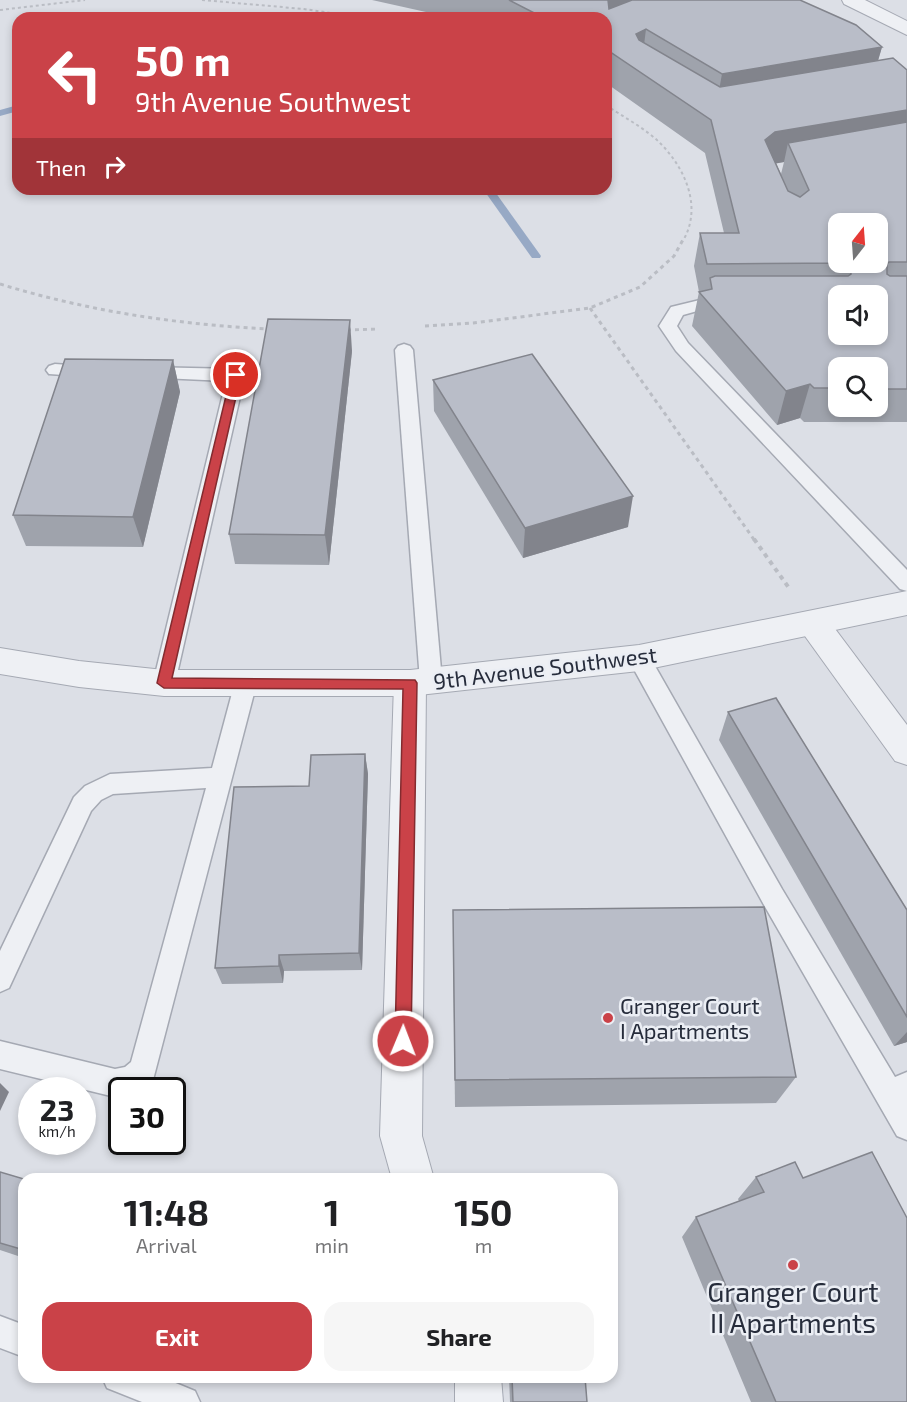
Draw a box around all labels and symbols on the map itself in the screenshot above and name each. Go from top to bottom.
north arrow [828,213,888,273]
pin [210,349,261,400]
street label: 9th Avenue Southwest [432,640,658,694]
place label: Granger Court I Apartments [620,992,760,1043]
position arrow [371,1009,435,1073]
marker: Granger Court I Apartments [601,1011,615,1025]
speed limit sign: 30 [108,1077,186,1155]
marker: Granger Court II Apartments [786,1258,800,1272]
place label: Granger Court II Apartments [707,1275,879,1339]

